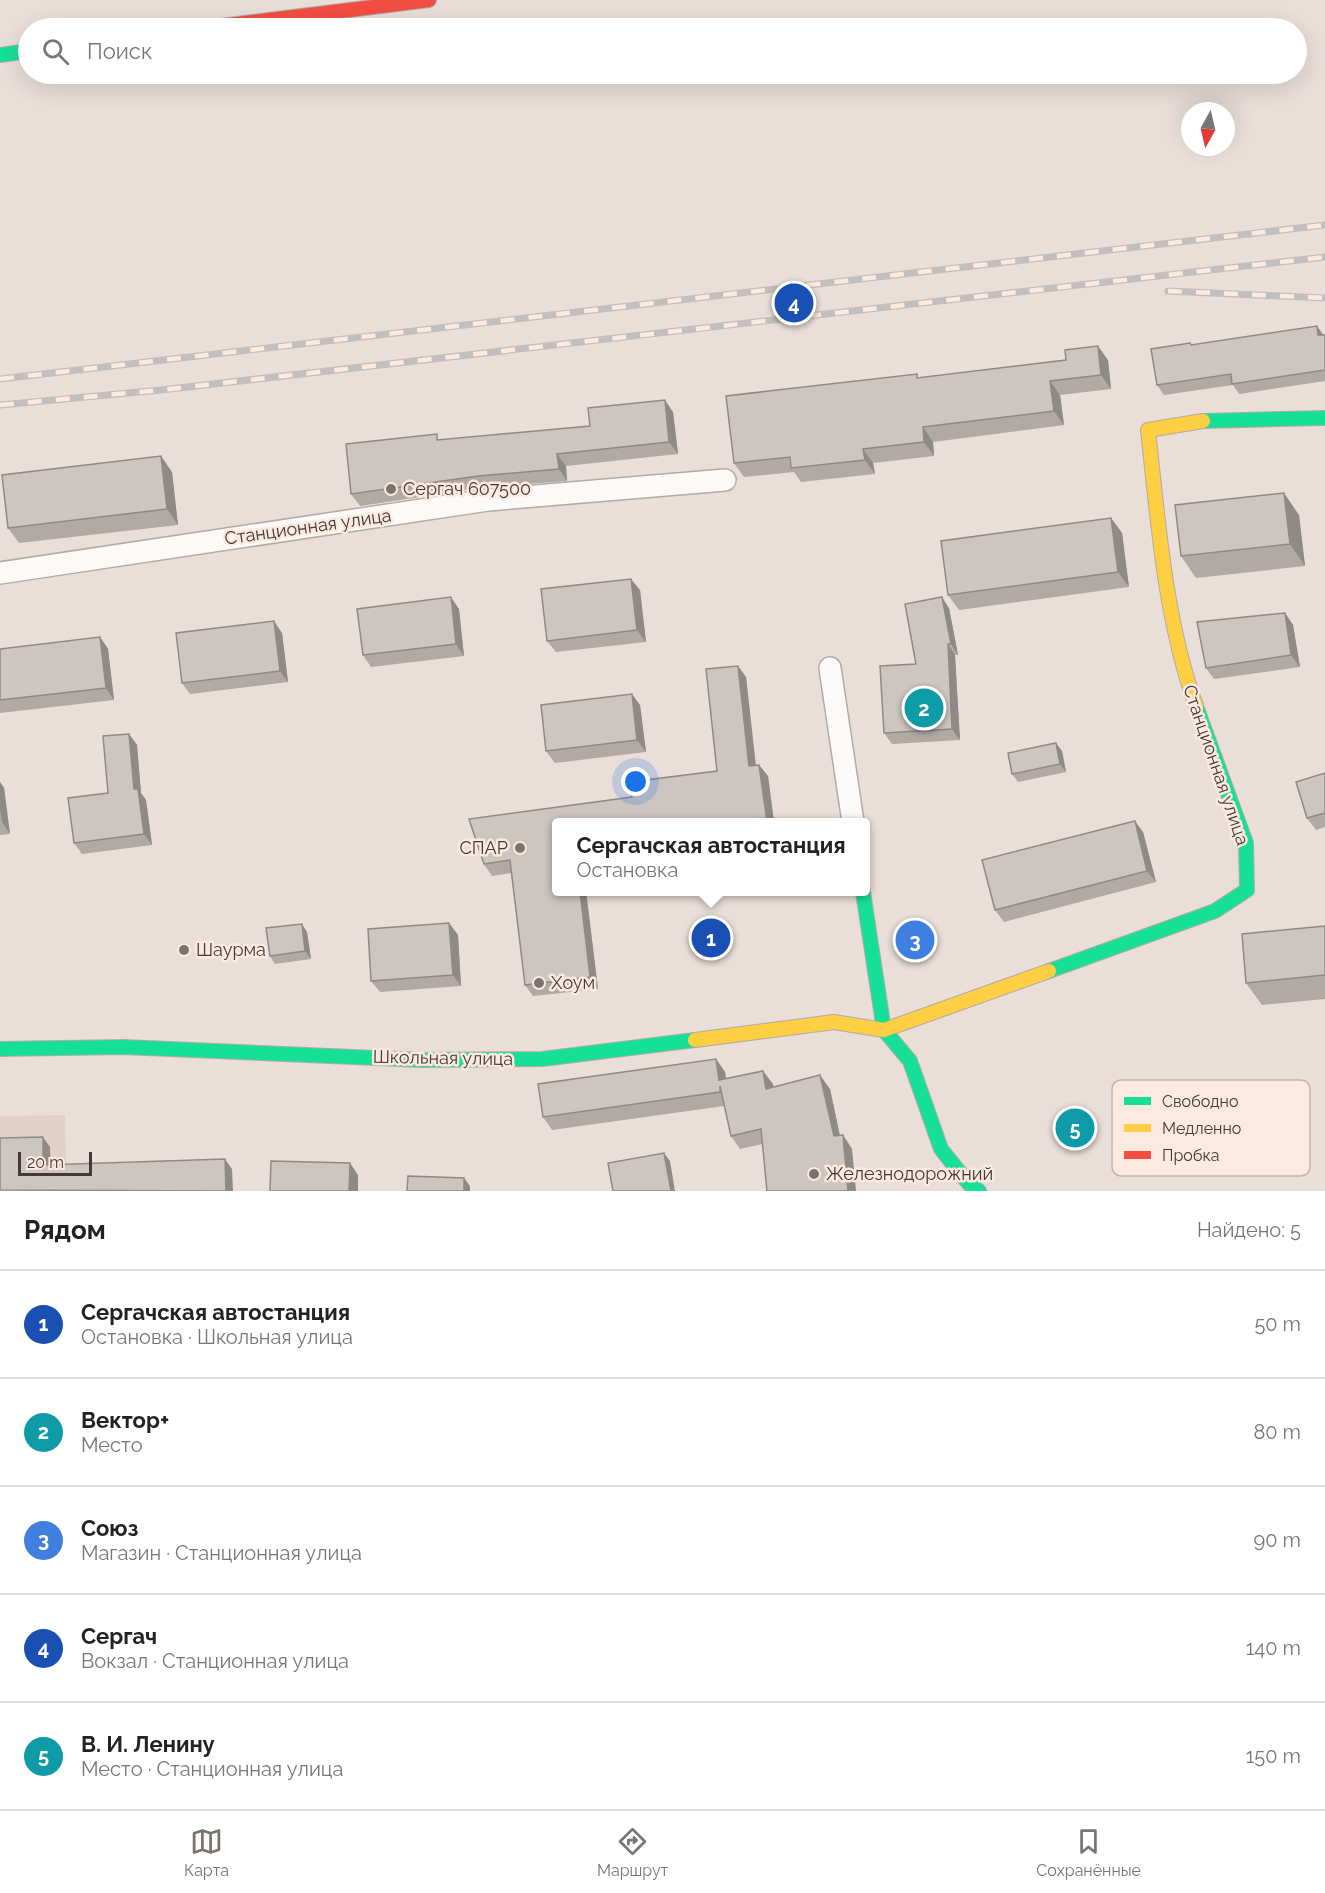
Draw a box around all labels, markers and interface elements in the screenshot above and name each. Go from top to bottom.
search box [18,18,1307,84]
icon: search [39,35,72,68]
text: Поиск [87,38,152,64]
north arrow [1181,102,1235,156]
pin: 4 [774,280,814,326]
place label: Сергач 607500 [403,478,531,499]
marker: Сергач 607500 [384,482,398,496]
street label: Станционная улица [223,504,393,549]
street label: Станционная улица [1179,682,1254,848]
pin: 2 [904,686,944,730]
your location [621,767,650,796]
popup [552,818,870,896]
text: Сергачская автостанция [576,832,846,858]
place label: СПАР [459,837,508,858]
marker: СПАР [513,841,527,855]
text: Остановка [576,858,678,882]
pin: 1 [692,916,730,960]
pin: 3 [896,918,934,962]
place label: Шаурма [196,939,266,960]
marker: Шаурма [177,943,191,957]
place label: Хоум [551,972,595,993]
marker: Хоум [532,976,546,990]
street label: Школьная улица [373,1046,513,1069]
legend [1112,1080,1310,1176]
text: Свободно [1162,1092,1238,1111]
pin: 5 [1056,1106,1094,1150]
text: Медленно [1162,1119,1241,1138]
text: Пробка [1162,1146,1220,1165]
scale bar [18,1149,92,1176]
text: 20 m [27,1153,64,1172]
place label: Железнодорожний [826,1163,993,1184]
marker: Железнодорожний [807,1167,821,1181]
text: Рядом [24,1215,106,1245]
text: Найдено: 5 [1197,1218,1301,1242]
text: Сергачская автостанция [81,1299,350,1325]
text: 1 [39,1312,48,1336]
text: 50 m [1254,1312,1301,1336]
text: Остановка · Школьная улица [81,1325,353,1349]
text: Вектор+ [81,1407,169,1433]
text: 2 [38,1420,49,1444]
text: 80 m [1253,1420,1301,1444]
text: Место [81,1433,143,1457]
text: Союз [81,1515,138,1541]
text: 3 [38,1528,49,1552]
text: 90 m [1254,1528,1301,1552]
text: Магазин · Станционная улица [81,1541,362,1565]
text: Сергач [81,1623,157,1649]
text: 4 [38,1636,49,1660]
text: 140 m [1246,1636,1301,1660]
text: Вокзал · Станционная улица [81,1649,349,1673]
text: В. И. Ленину [81,1731,215,1757]
text: 5 [38,1744,49,1768]
text: 150 m [1246,1744,1301,1768]
text: Место · Станционная улица [81,1757,343,1781]
tab: Карта [184,1825,229,1880]
tab: Маршрут [597,1825,668,1880]
tab: Сохранённые [1036,1825,1141,1880]

